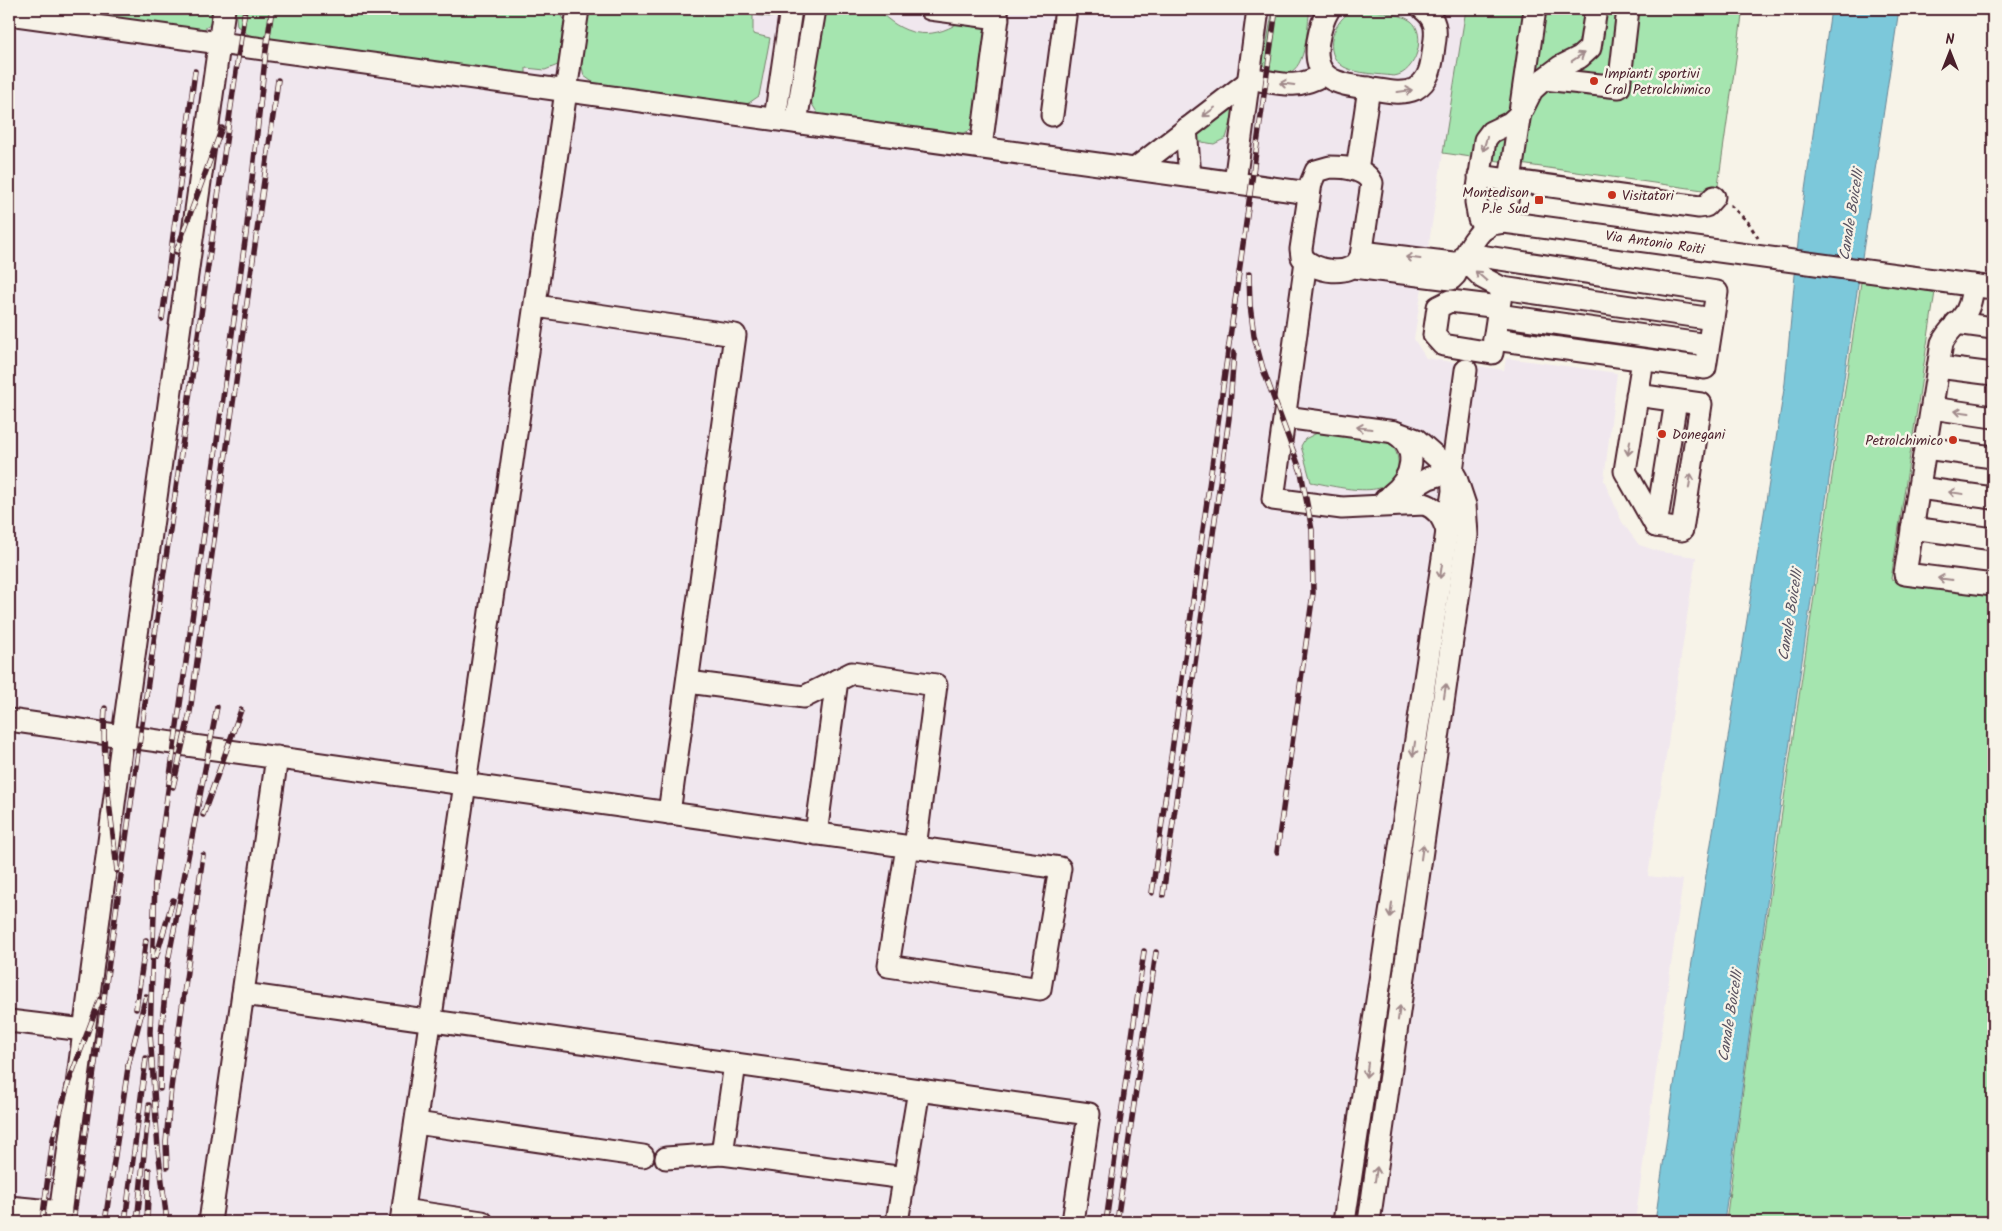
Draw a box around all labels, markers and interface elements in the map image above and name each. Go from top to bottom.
north arrow [1924,28,1974,78]
text: N [1946,29,1955,51]
one-way arrow [1571,52,1585,62]
place label: Impianti sportivi Cral Petrolchimico [1604,63,1710,101]
marker: Impianti sportivi Cral Petrolchimico [1588,75,1600,87]
one-way arrow [1280,79,1296,89]
one-way arrow [1396,85,1412,95]
one-way arrow [1203,106,1216,117]
one-way arrow [1479,136,1489,152]
water label: Canale Boicelli [1833,165,1872,262]
place label: Montedison P.le Sud [1462,182,1530,220]
place label: Visitatori [1622,185,1674,207]
marker: Visitatori [1606,189,1618,201]
marker: Montedison P.le Sud [1533,194,1545,206]
street label: Via Antonio Roiti [1604,225,1707,261]
one-way arrow [1405,253,1421,263]
one-way arrow [1475,270,1488,281]
one-way arrow [1955,407,1971,417]
one-way arrow [1356,423,1372,433]
place label: Donegani [1672,424,1726,446]
marker: Donegani [1656,428,1668,440]
place label: Petrolchimico [1865,430,1943,452]
marker: Petrolchimico [1947,434,1959,446]
one-way arrow [1623,440,1633,456]
one-way arrow [1685,473,1695,489]
one-way arrow [1948,488,1964,498]
one-way arrow [1436,563,1446,579]
water label: Canale Boicelli [1772,565,1811,662]
one-way arrow [1937,574,1953,584]
one-way arrow [1440,684,1450,700]
one-way arrow [1409,741,1419,757]
one-way arrow [1417,845,1427,861]
one-way arrow [1385,901,1395,917]
water label: Canale Boicelli [1712,966,1751,1063]
one-way arrow [1394,1005,1404,1021]
one-way arrow [1361,1062,1371,1078]
one-way arrow [1372,1166,1382,1182]

